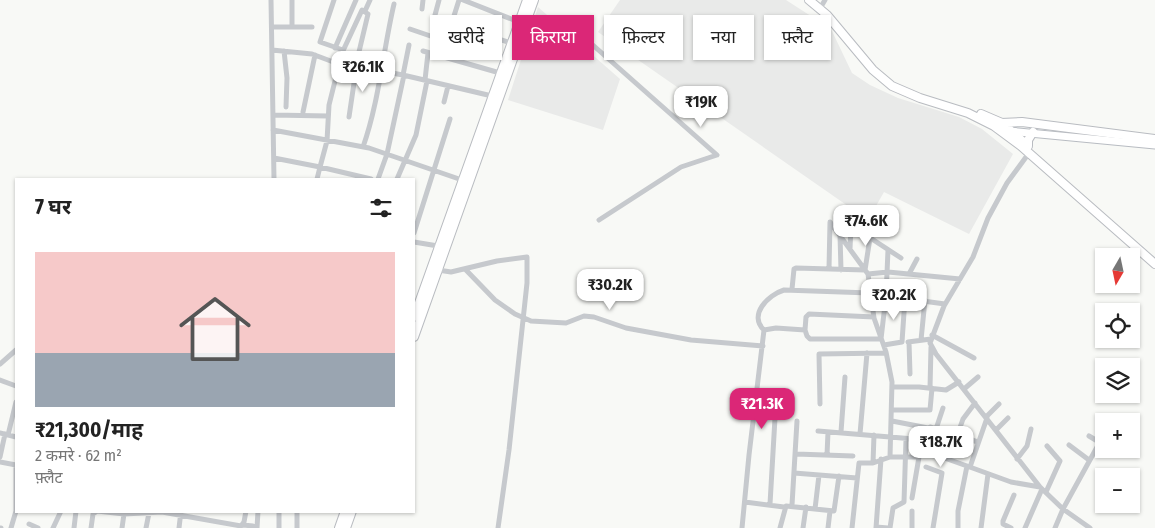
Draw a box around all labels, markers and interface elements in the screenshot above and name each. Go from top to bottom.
chip: खरीदें [430,15,502,60]
chip: किराया [512,15,594,60]
chip: फ़िल्टर [604,15,683,60]
chip: नया [693,15,754,60]
chip: फ़्लैट [764,15,831,60]
pin: ₹26.1K [322,51,404,93]
text: ₹26.1K [342,57,384,76]
pin: ₹19K [671,86,731,128]
text: ₹19K [685,92,717,111]
text: 7 घर [35,194,71,220]
icon: filters [367,194,395,222]
pin: ₹74.6K [825,204,907,247]
text: ₹74.6K [844,211,888,230]
north arrow [1095,248,1140,292]
map controls [1095,248,1140,513]
pin: ₹30.2K [569,268,651,311]
text: ₹30.2K [588,275,632,294]
pin: ₹20.2K [853,278,935,321]
icon: home [170,284,260,374]
text: ₹20.2K [872,285,916,304]
button: locate [1095,303,1140,348]
button: layers [1095,358,1140,403]
pin: ₹21.3K [721,388,803,430]
text: ₹21.3K [741,394,783,413]
button: + [1095,413,1140,458]
text: ₹21,300/माह [35,417,143,443]
pin: ₹18.7K [900,426,982,468]
text: ₹18.7K [920,432,962,451]
text: 2 कमरे · 62 m² [35,446,122,465]
text: फ़्लैट [35,468,63,487]
button: − [1095,468,1140,513]

